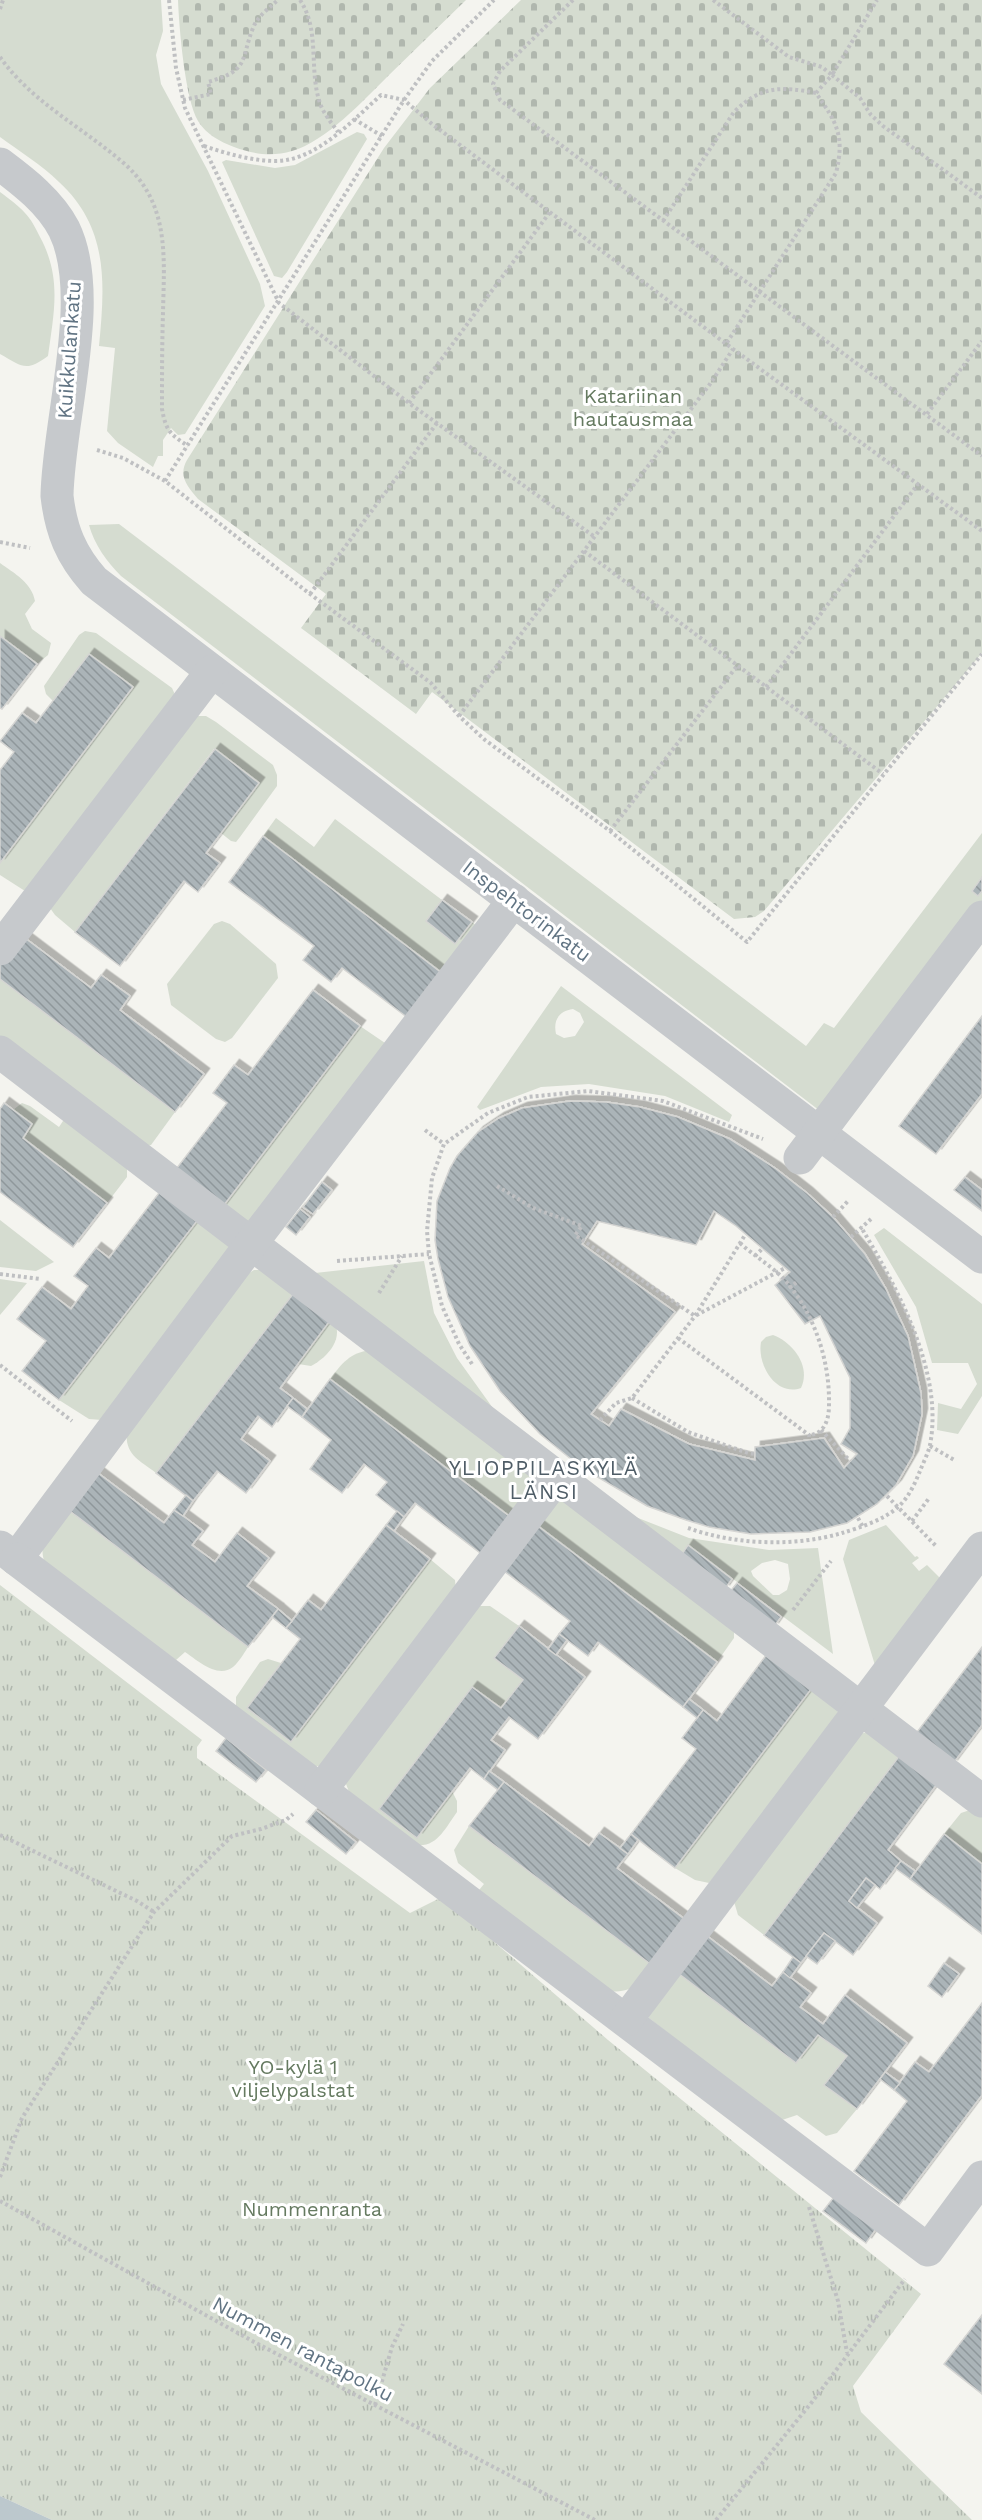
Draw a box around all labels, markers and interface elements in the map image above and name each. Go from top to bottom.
street label: Kuikkulankatu [52,280,86,420]
park label: Katariinan hautausmaa [573,384,693,431]
street label: Inspehtorinkatu [458,855,596,967]
district label: YLIOPPILASKYLÄ LÄNSI [449,1455,639,1504]
park label: YO-kylä 1 viljelypalstat [232,2055,355,2102]
park label: Nummenranta [242,2197,382,2221]
street label: Nummen rantapolku [209,2291,397,2407]

